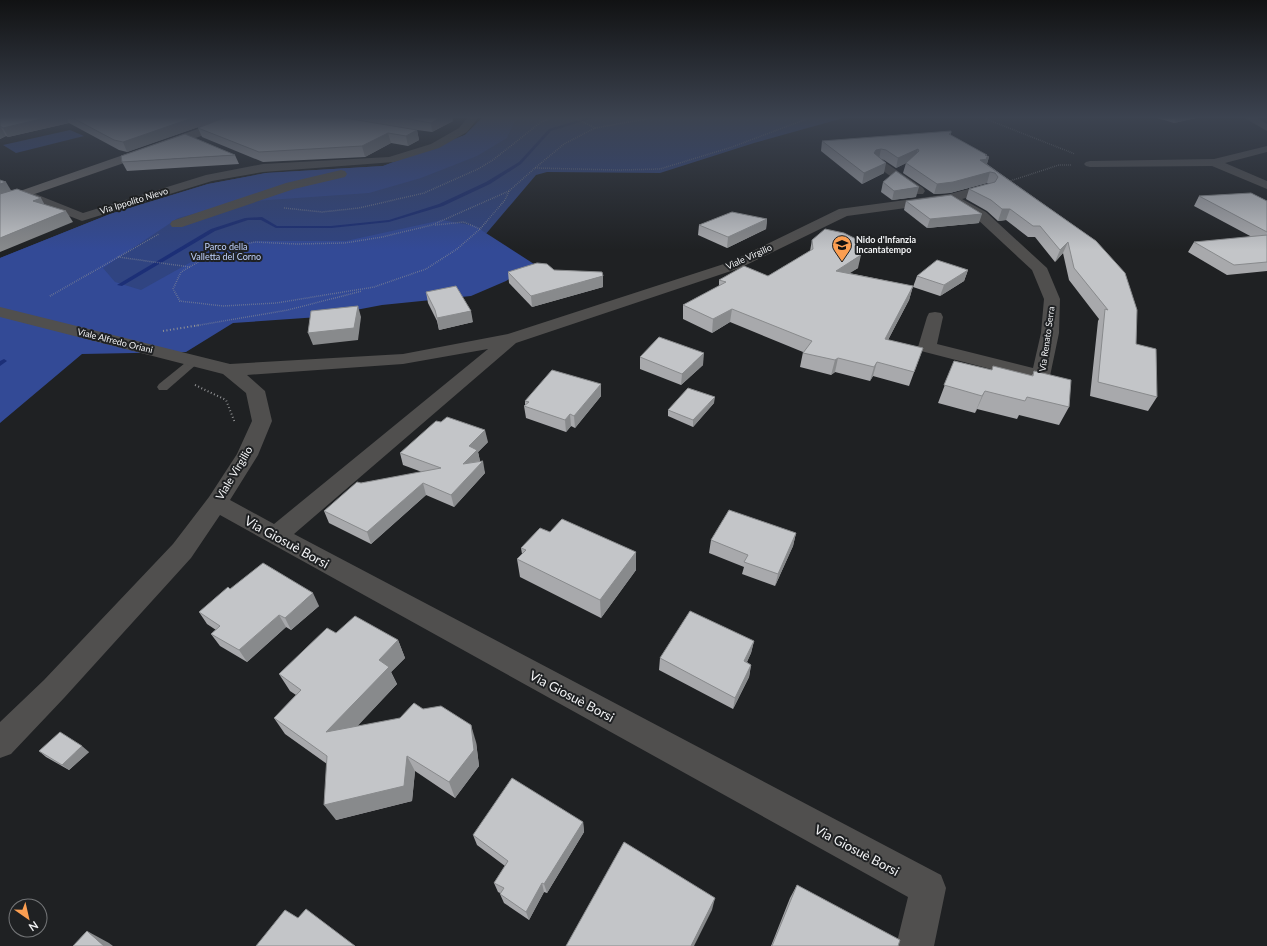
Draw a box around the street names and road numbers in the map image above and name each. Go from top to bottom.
street label: Via Ippolito Nievo [98,185,169,216]
street label: Viale Virgilio [724,242,774,272]
street label: Via Renato Serra [1036,306,1057,372]
street label: Viale Alfredo Oriani [76,326,154,355]
street label: Viale Virgilio [213,444,255,502]
street label: Via Giosuè Borsi [242,512,332,572]
street label: Via Giosuè Borsi [527,667,617,725]
street label: Via Giosuè Borsi [812,821,902,879]

